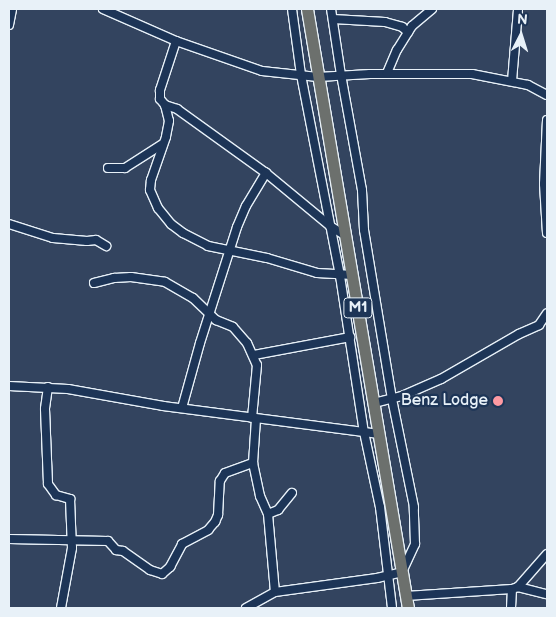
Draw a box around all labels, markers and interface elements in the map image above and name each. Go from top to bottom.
north arrow [496,10,546,60]
text: N [516,11,528,28]
road number: M1 [343,296,373,320]
place label: Benz Lodge [401,391,488,411]
marker: Benz Lodge [492,395,504,407]

